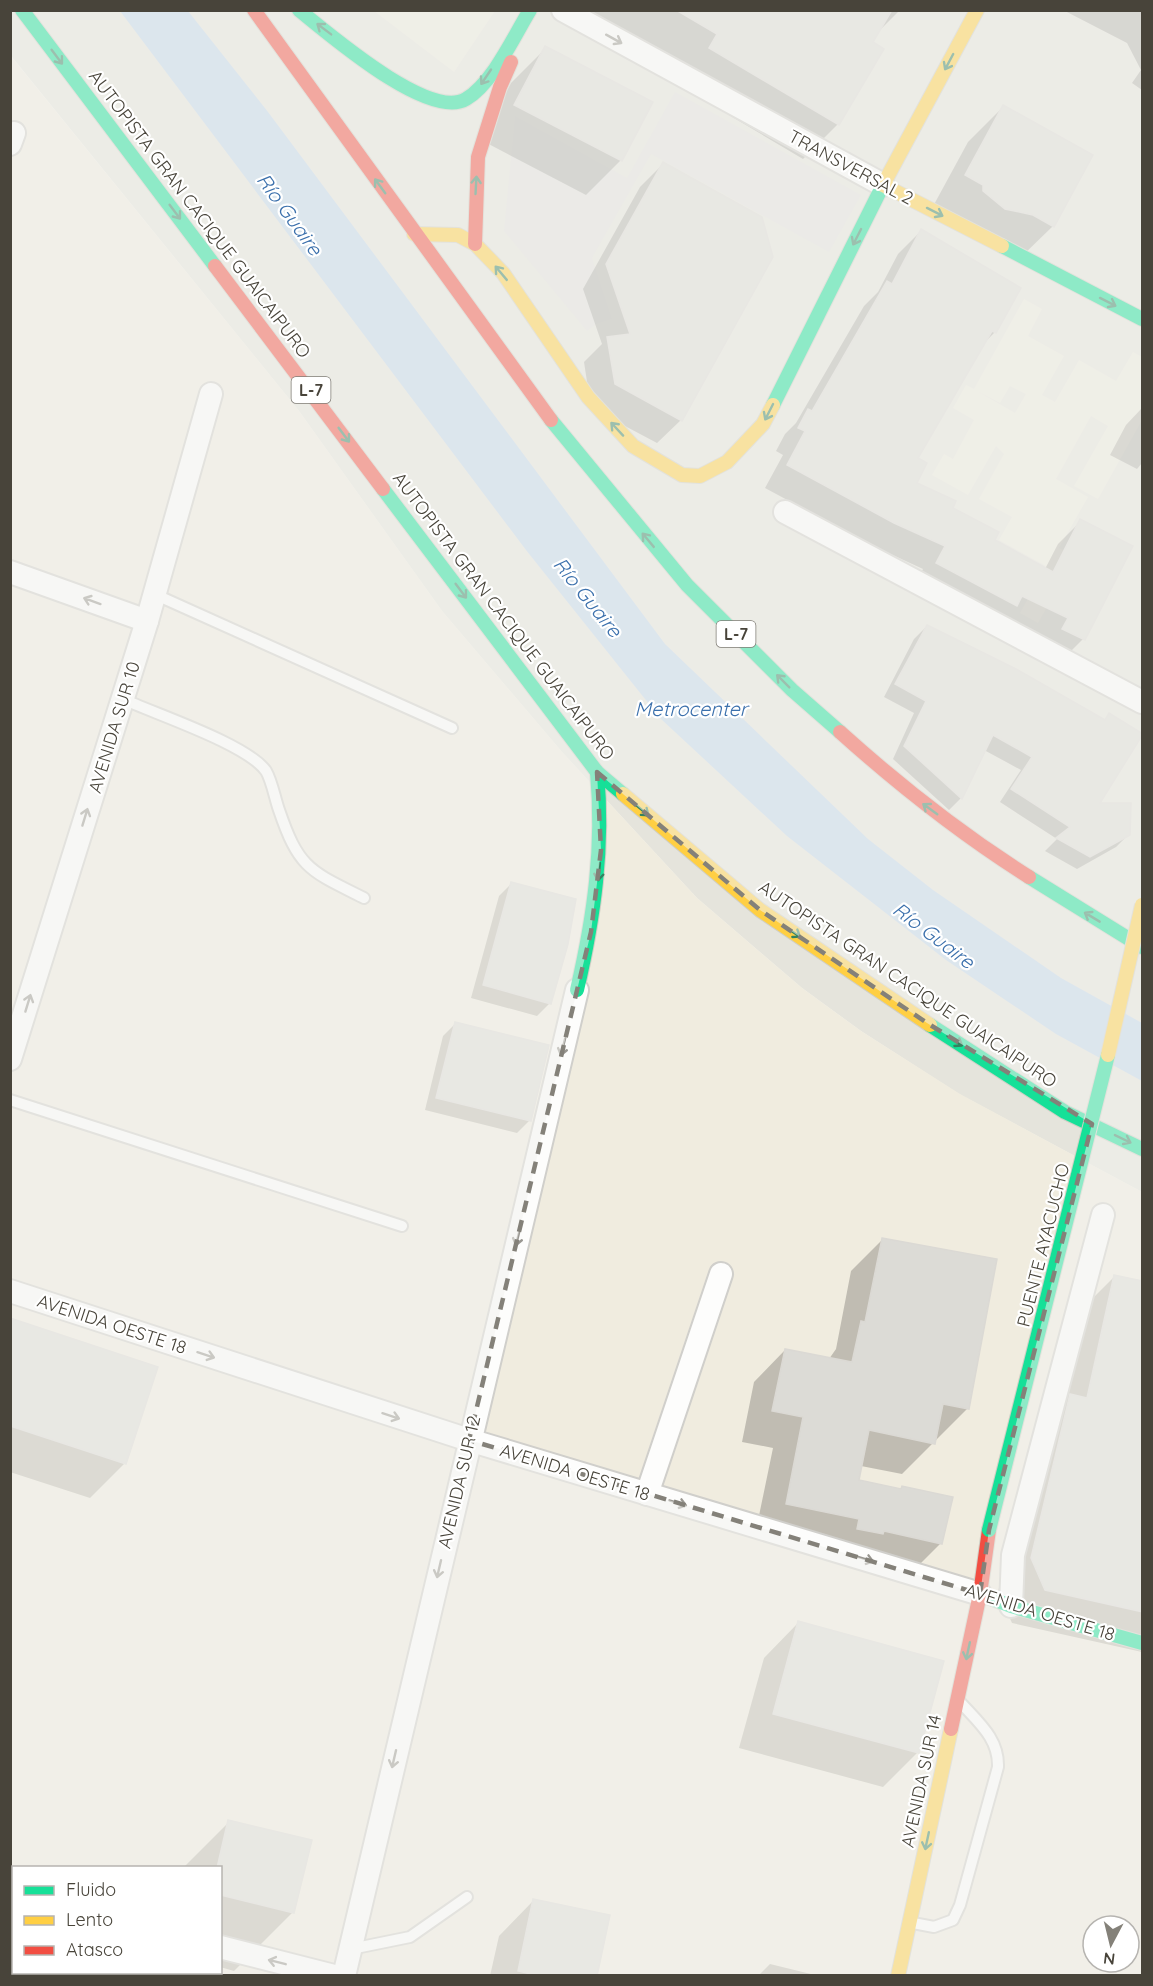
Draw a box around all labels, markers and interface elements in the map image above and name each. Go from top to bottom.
one-way arrow [316,23,332,35]
one-way arrow [605,34,623,45]
one-way arrow [51,49,64,65]
one-way arrow [943,53,955,70]
street label: AUTOPISTA GRAN CACIQUE GUAICAIPURO [84,65,316,363]
one-way arrow [480,68,492,84]
street label: TRANSVERSAL 2 [785,124,917,210]
water label: Río Guaire [252,168,329,261]
one-way arrow [471,176,482,196]
one-way arrow [374,179,386,195]
one-way arrow [169,204,182,220]
one-way arrow [926,206,943,218]
one-way arrow [850,228,862,246]
one-way arrow [495,265,508,281]
one-way arrow [1099,297,1117,308]
road number: L-7 [292,377,330,403]
one-way arrow [763,402,774,420]
one-way arrow [610,422,624,437]
one-way arrow [338,426,350,442]
street label: AUTOPISTA GRAN CACIQUE GUAICAIPURO [388,467,620,765]
one-way arrow [642,532,655,548]
water label: Río Guaire [548,552,628,643]
one-way arrow [455,582,467,598]
one-way arrow [83,595,102,606]
road number: L-7 [716,621,756,647]
street label: AVENIDA SUR 10 [83,658,145,796]
one-way arrow [776,674,791,689]
water label: Metrocenter [635,696,750,721]
one-way arrow [634,803,650,816]
one-way arrow [922,803,938,815]
one-way arrow [81,808,92,827]
one-way arrow [593,861,604,881]
street label: AUTOPISTA GRAN CACIQUE GUAICAIPURO [755,875,1061,1093]
water label: Río Guaire [888,896,980,974]
one-way arrow [1084,910,1101,922]
one-way arrow [785,926,801,938]
one-way arrow [23,994,34,1013]
one-way arrow [946,1036,963,1048]
one-way arrow [557,1037,569,1056]
one-way arrow [1113,1134,1131,1146]
street label: PUENTE AYACUCHO [1012,1161,1074,1329]
one-way arrow [511,1227,523,1246]
street label: AVENIDA OESTE 18 [34,1289,190,1359]
one-way arrow [196,1350,215,1361]
one-way arrow [381,1411,400,1422]
street label: AVENIDA SUR 12 [433,1413,485,1551]
street label: AVENIDA OESTE 18 [497,1438,653,1506]
one-way arrow [668,1498,687,1509]
one-way arrow [855,1555,874,1566]
one-way arrow [432,1560,444,1579]
street label: AVENIDA OESTE 18 [962,1578,1118,1646]
one-way arrow [962,1640,973,1660]
street label: AVENIDA SUR 14 [896,1713,946,1849]
one-way arrow [388,1750,400,1769]
one-way arrow [921,1831,932,1851]
legend [12,1866,222,1974]
text: Fluido [66,1878,116,1901]
text: Lento [66,1908,113,1931]
north arrow [1081,1914,1141,1974]
text: Atasco [66,1938,123,1961]
text: N [1102,1948,1116,1970]
one-way arrow [268,1955,287,1967]

